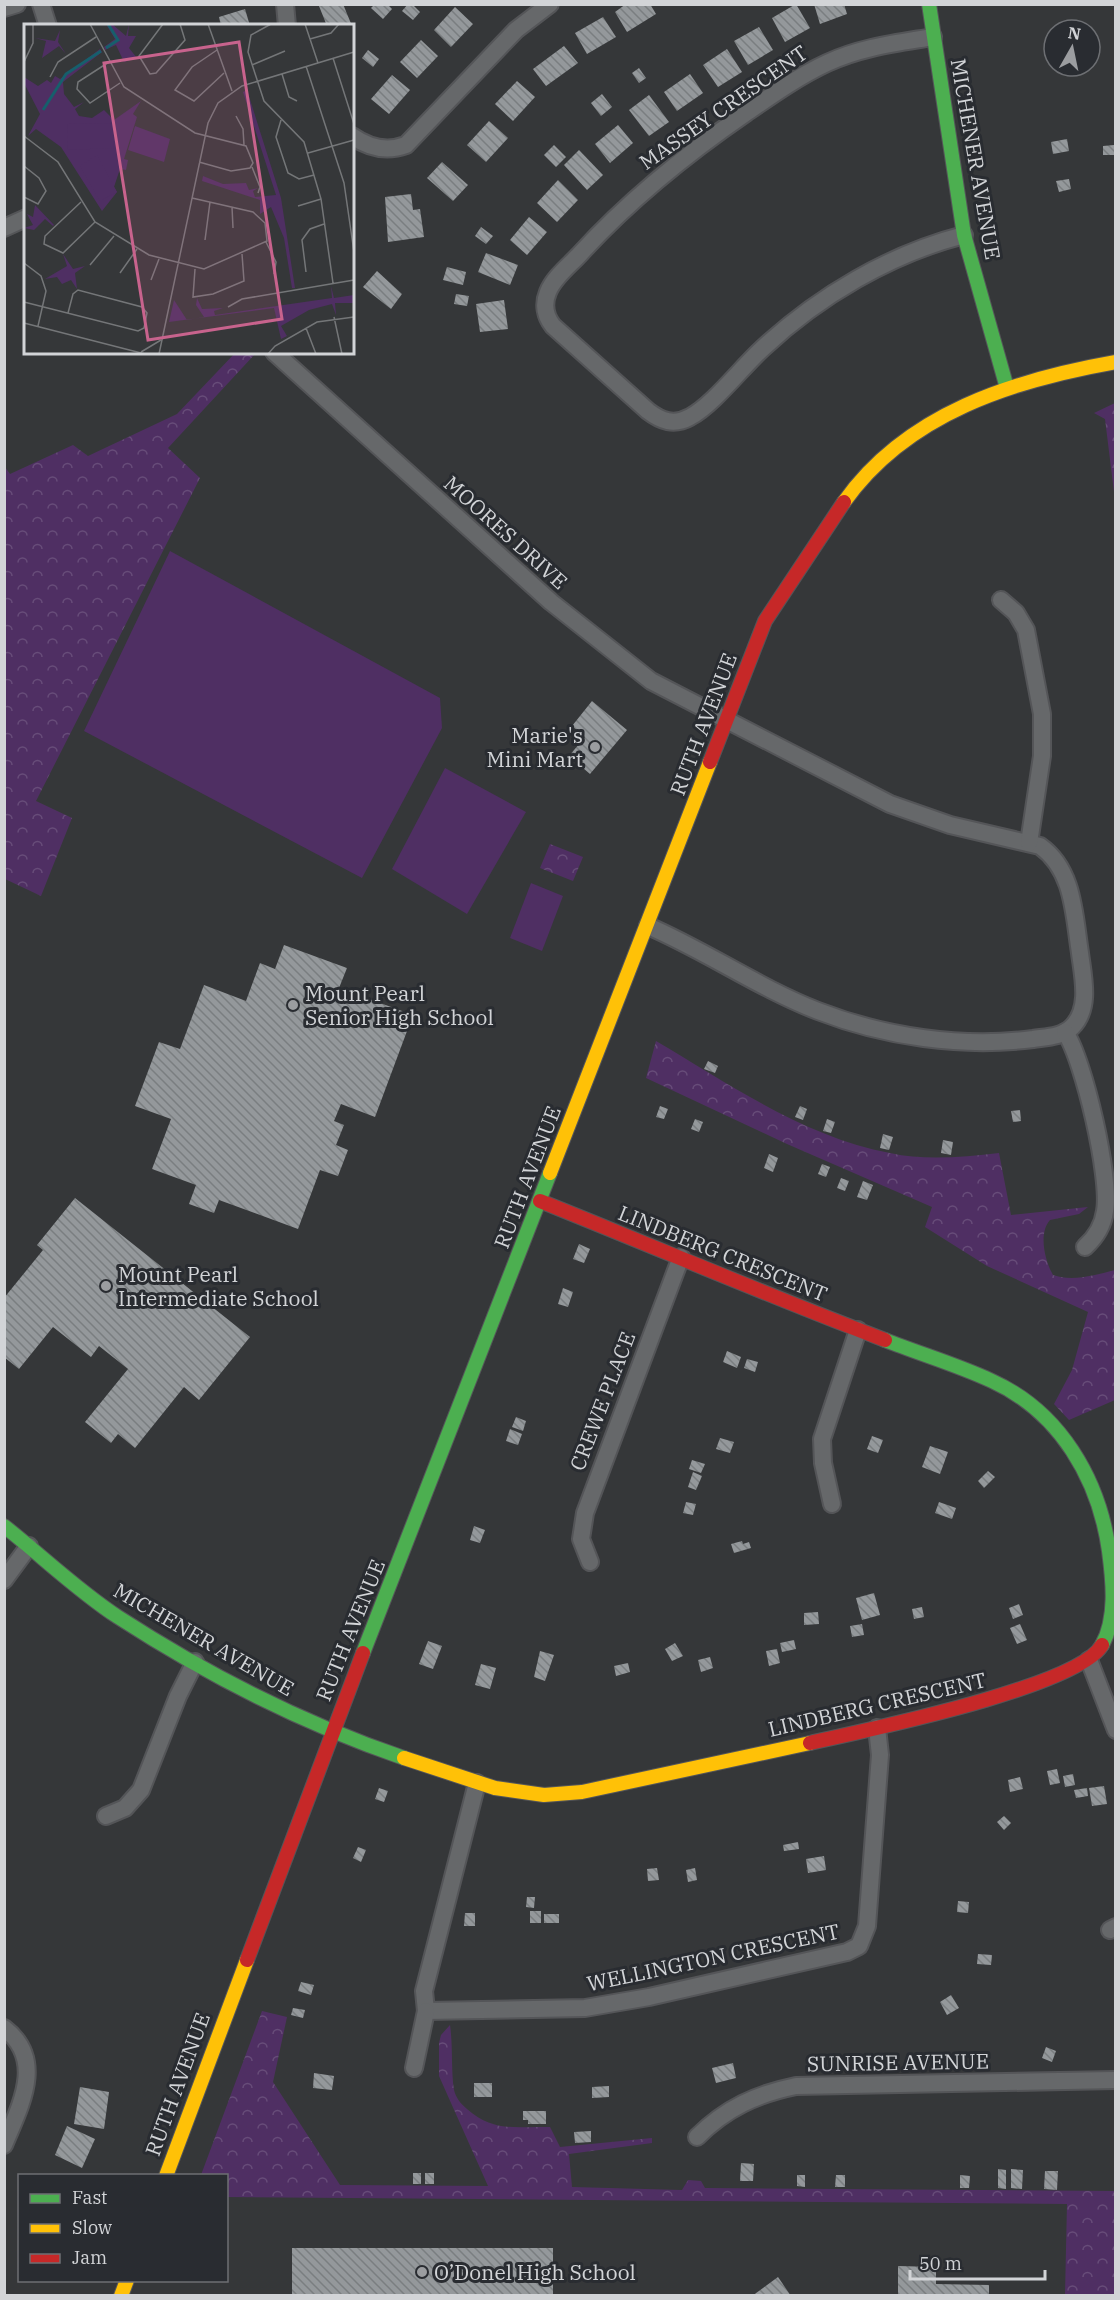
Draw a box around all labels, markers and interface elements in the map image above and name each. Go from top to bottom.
north arrow [1042,18,1102,78]
text: N [1067,22,1082,44]
inset map [24,24,354,354]
street label: MASSEY CRESCENT [633,38,813,176]
street label: MICHENER AVENUE [945,56,1007,262]
street label: MOORES DRIVE [438,469,574,595]
street label: RUTH AVENUE [663,649,743,799]
place label: Marie's Mini Mart [486,721,583,773]
marker: Marie's Mini Mart [588,740,602,754]
place label: Mount Pearl Senior High School [305,979,494,1031]
marker: Mount Pearl Senior High School [286,998,300,1012]
street label: RUTH AVENUE [487,1102,567,1252]
street label: LINDBERG CRESCENT [614,1198,832,1308]
place label: Mount Pearl Intermediate School [118,1260,319,1312]
marker: Mount Pearl Intermediate School [99,1279,113,1293]
street label: CREWE PLACE [563,1328,641,1474]
street label: RUTH AVENUE [309,1555,391,1705]
street label: MICHENER AVENUE [109,1576,299,1702]
street label: LINDBERG CRESCENT [765,1665,989,1743]
street label: WELLINGTON CRESCENT [584,1917,842,1997]
street label: RUTH AVENUE [138,2009,216,2159]
street label: SUNRISE AVENUE [807,2046,989,2078]
legend [18,2174,228,2282]
text: Fast [72,2186,107,2209]
text: Slow [72,2216,112,2239]
scale bar [910,2243,1045,2281]
text: Jam [72,2246,107,2269]
text: 50 m [919,2252,962,2275]
place label: O’Donel High School [434,2258,636,2286]
marker: O’Donel High School [415,2265,429,2279]

